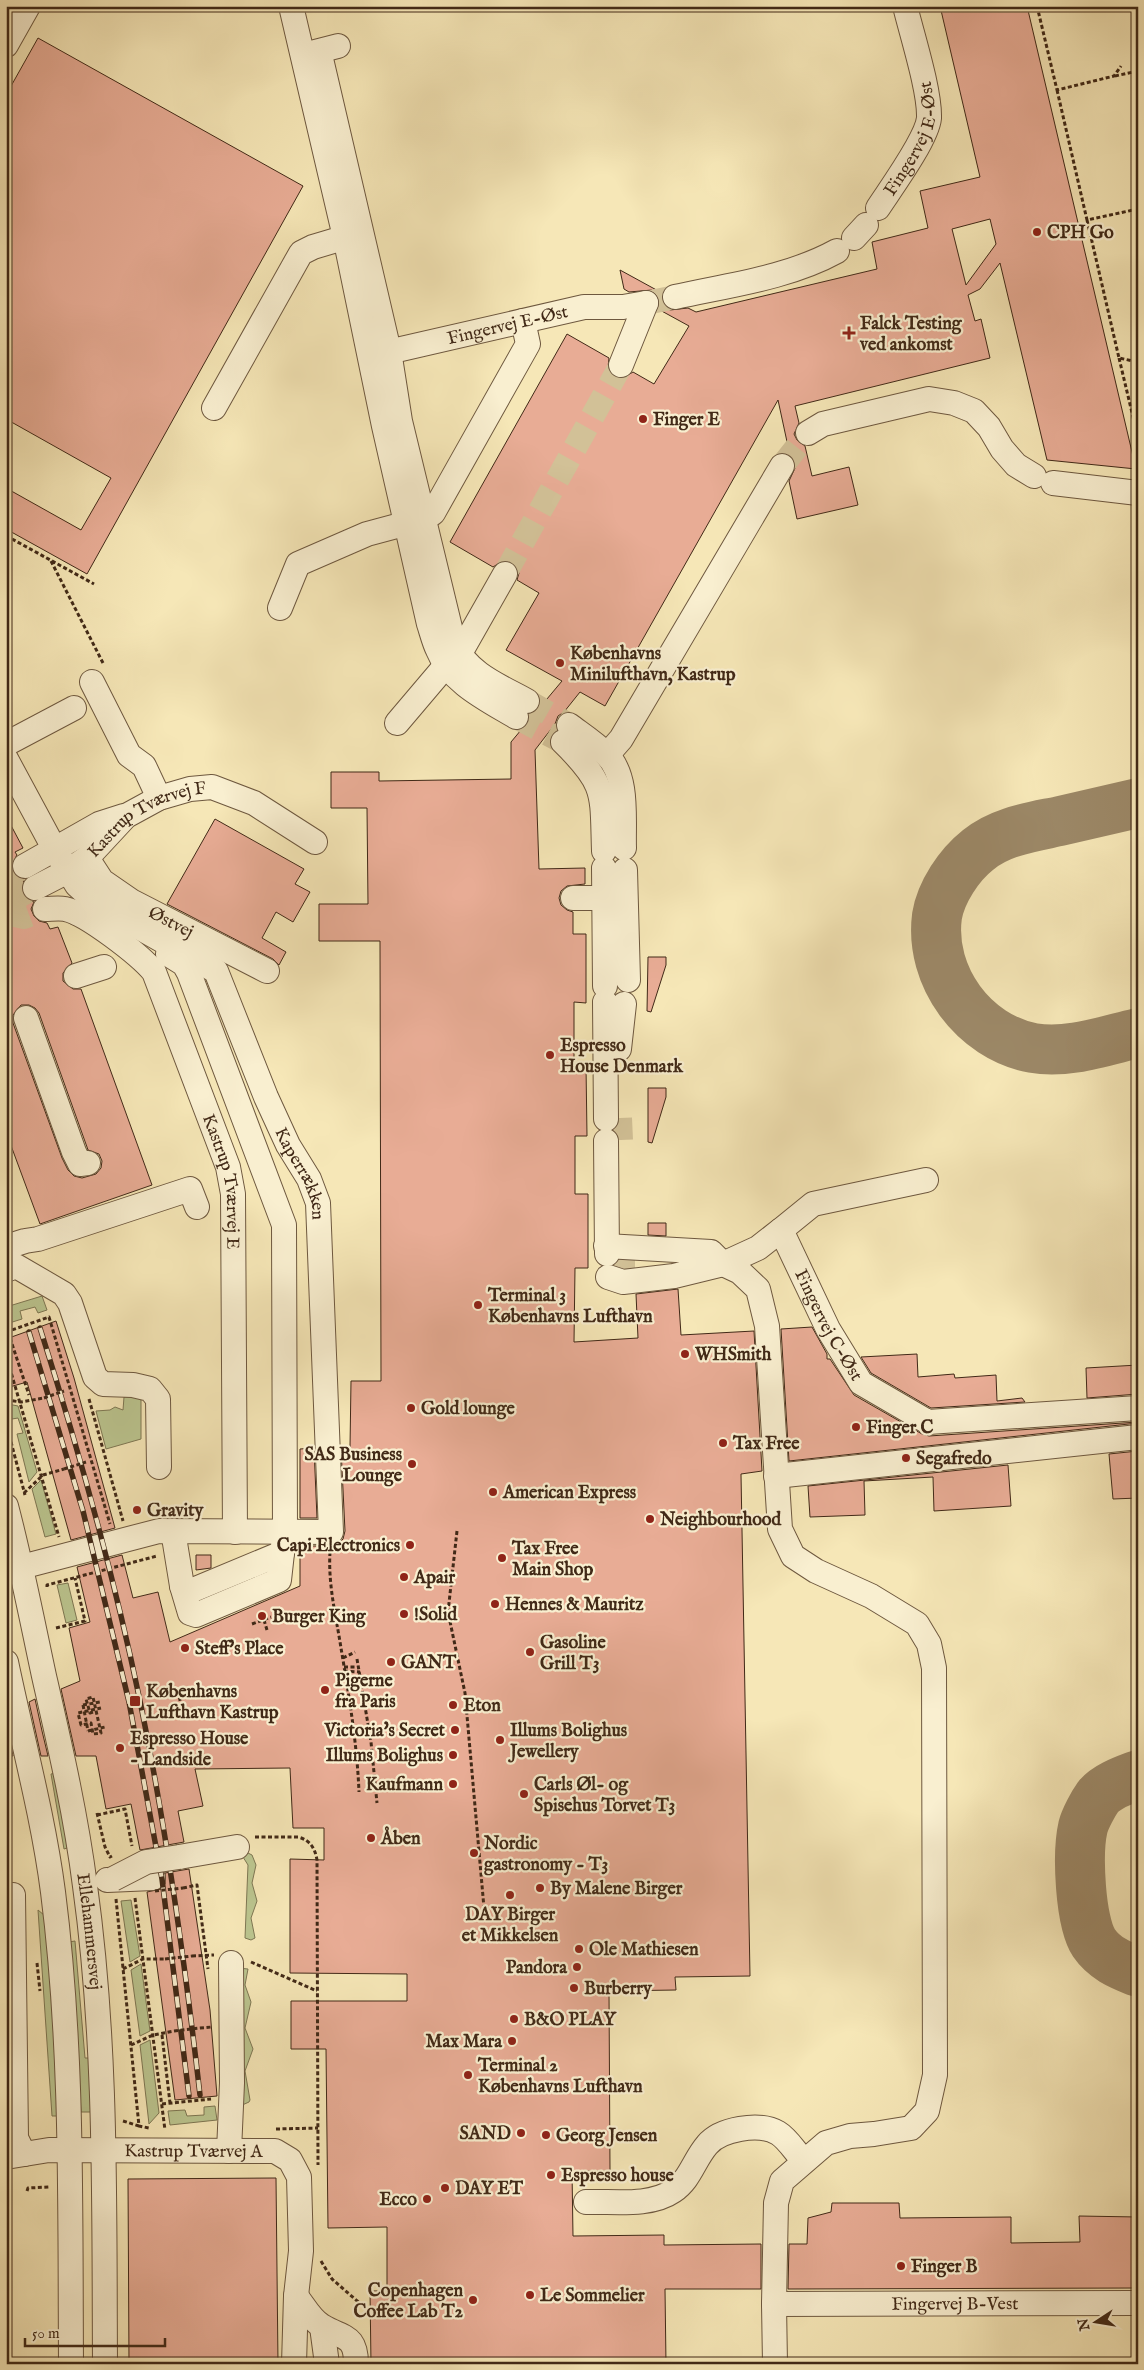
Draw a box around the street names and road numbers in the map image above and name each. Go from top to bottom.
street label: Fingervej E-Øst [879,79,942,201]
street label: Fingervej E-Øst [445,301,570,351]
street label: Kastrup Tværvej F [83,778,207,863]
street label: Østvej [144,902,197,944]
street label: Kastrup Tværvej E [196,1111,243,1249]
street label: Kaperrækken [268,1124,329,1221]
street label: Fingervej C-Øst [788,1266,867,1386]
street label: Ellehammersvej [70,1872,106,1991]
street label: Kastrup Tværvej A [124,2140,264,2164]
street label: Fingervej B-Vest [892,2293,1018,2317]

